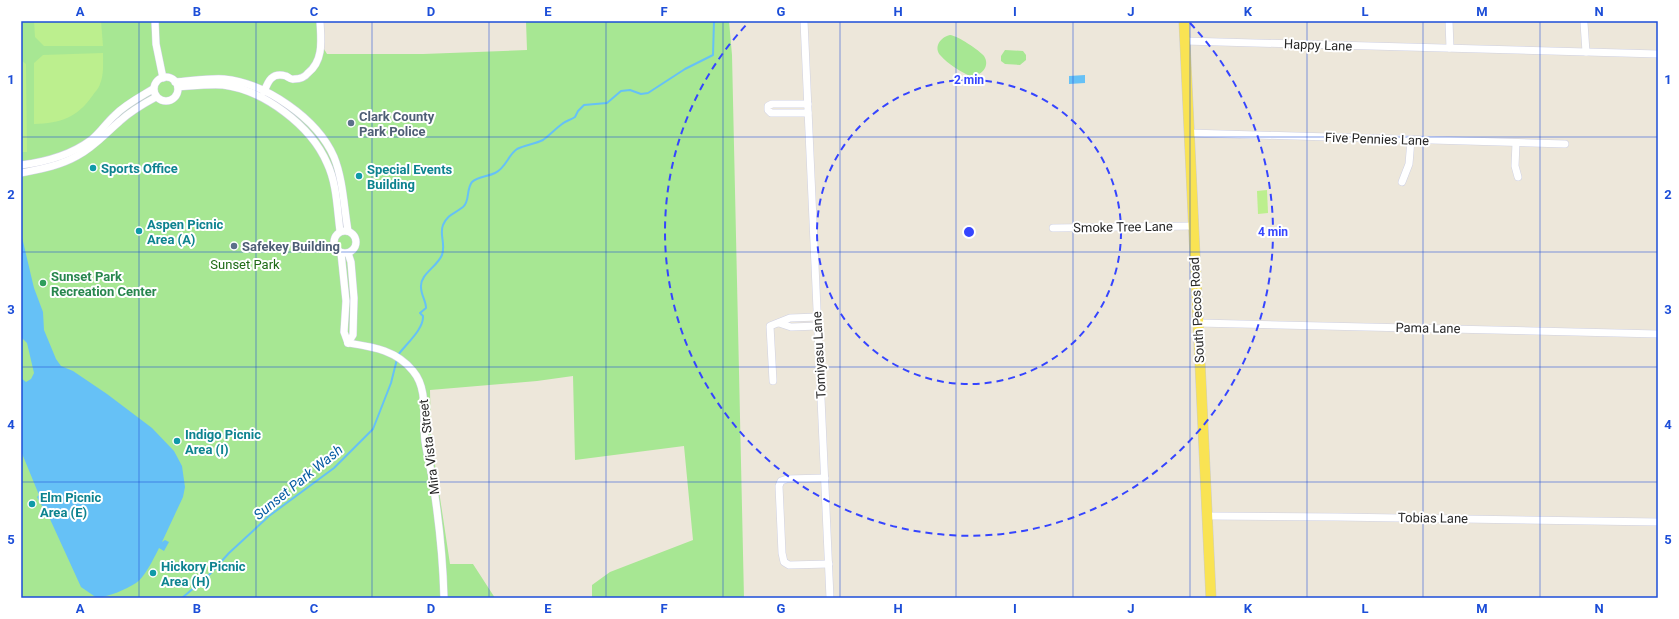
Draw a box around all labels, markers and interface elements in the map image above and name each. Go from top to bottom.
text: A [76,4,85,19]
text: B [193,4,201,19]
text: C [310,4,319,19]
text: D [427,4,435,19]
text: E [544,4,552,19]
text: F [660,4,668,19]
text: G [777,4,786,19]
text: H [893,4,903,19]
text: I [1013,4,1017,19]
text: J [1127,4,1135,19]
text: K [1244,4,1253,19]
text: L [1361,4,1369,19]
text: M [1476,4,1488,19]
text: N [1594,4,1604,19]
street label: Happy Lane [1284,36,1353,54]
text: 1 [7,72,15,87]
text: 1 [1664,72,1672,87]
text: 2 min [954,73,984,87]
place label: Clark County Park Police [359,109,435,139]
marker: Clark County Park Police [346,118,356,128]
street label: Five Pennies Lane [1325,130,1429,148]
place label: Sports Office [101,161,178,176]
place label: Special Events Building [367,162,453,192]
marker: Sports Office [88,163,98,173]
marker: Special Events Building [354,171,364,181]
text: 2 [7,187,15,202]
text: 2 [1664,187,1672,202]
place label: Aspen Picnic Area (A) [147,217,224,247]
street label: Smoke Tree Lane [1073,219,1173,235]
centre of rings [962,225,976,239]
text: 4 min [1258,225,1288,239]
marker: Aspen Picnic Area (A) [134,226,144,236]
place label: Safekey Building [242,239,340,254]
marker: Safekey Building [229,241,239,251]
park label: Sunset Park [210,257,280,272]
street label: South Pecos Road [1187,257,1207,363]
place label: Sunset Park Recreation Center [51,269,157,299]
marker: Sunset Park Recreation Center [38,278,48,288]
text: 3 [7,302,15,317]
text: 3 [1664,302,1672,317]
street label: Tomiyasu Lane [809,311,829,399]
street label: Pama Lane [1395,320,1461,336]
street label: Mira Vista Street [416,398,442,496]
text: 4 [7,417,15,432]
text: 4 [1664,417,1672,432]
place label: Indigo Picnic Area (I) [185,427,261,457]
marker: Indigo Picnic Area (I) [172,436,182,446]
water label: Sunset Park Wash [250,441,346,523]
place label: Elm Picnic Area (E) [40,490,102,520]
marker: Elm Picnic Area (E) [27,499,37,509]
street label: Tobias Lane [1398,510,1468,526]
text: 5 [7,532,15,547]
text: 5 [1664,532,1672,547]
place label: Hickory Picnic Area (H) [161,559,246,589]
marker: Hickory Picnic Area (H) [148,568,158,578]
text: A [76,601,85,616]
text: B [193,601,201,616]
text: C [310,601,319,616]
text: D [427,601,435,616]
text: E [544,601,552,616]
text: F [660,601,668,616]
text: G [777,601,786,616]
text: H [893,601,903,616]
text: I [1013,601,1017,616]
text: J [1127,601,1135,616]
text: K [1244,601,1253,616]
text: L [1361,601,1369,616]
text: M [1476,601,1488,616]
text: N [1594,601,1604,616]

